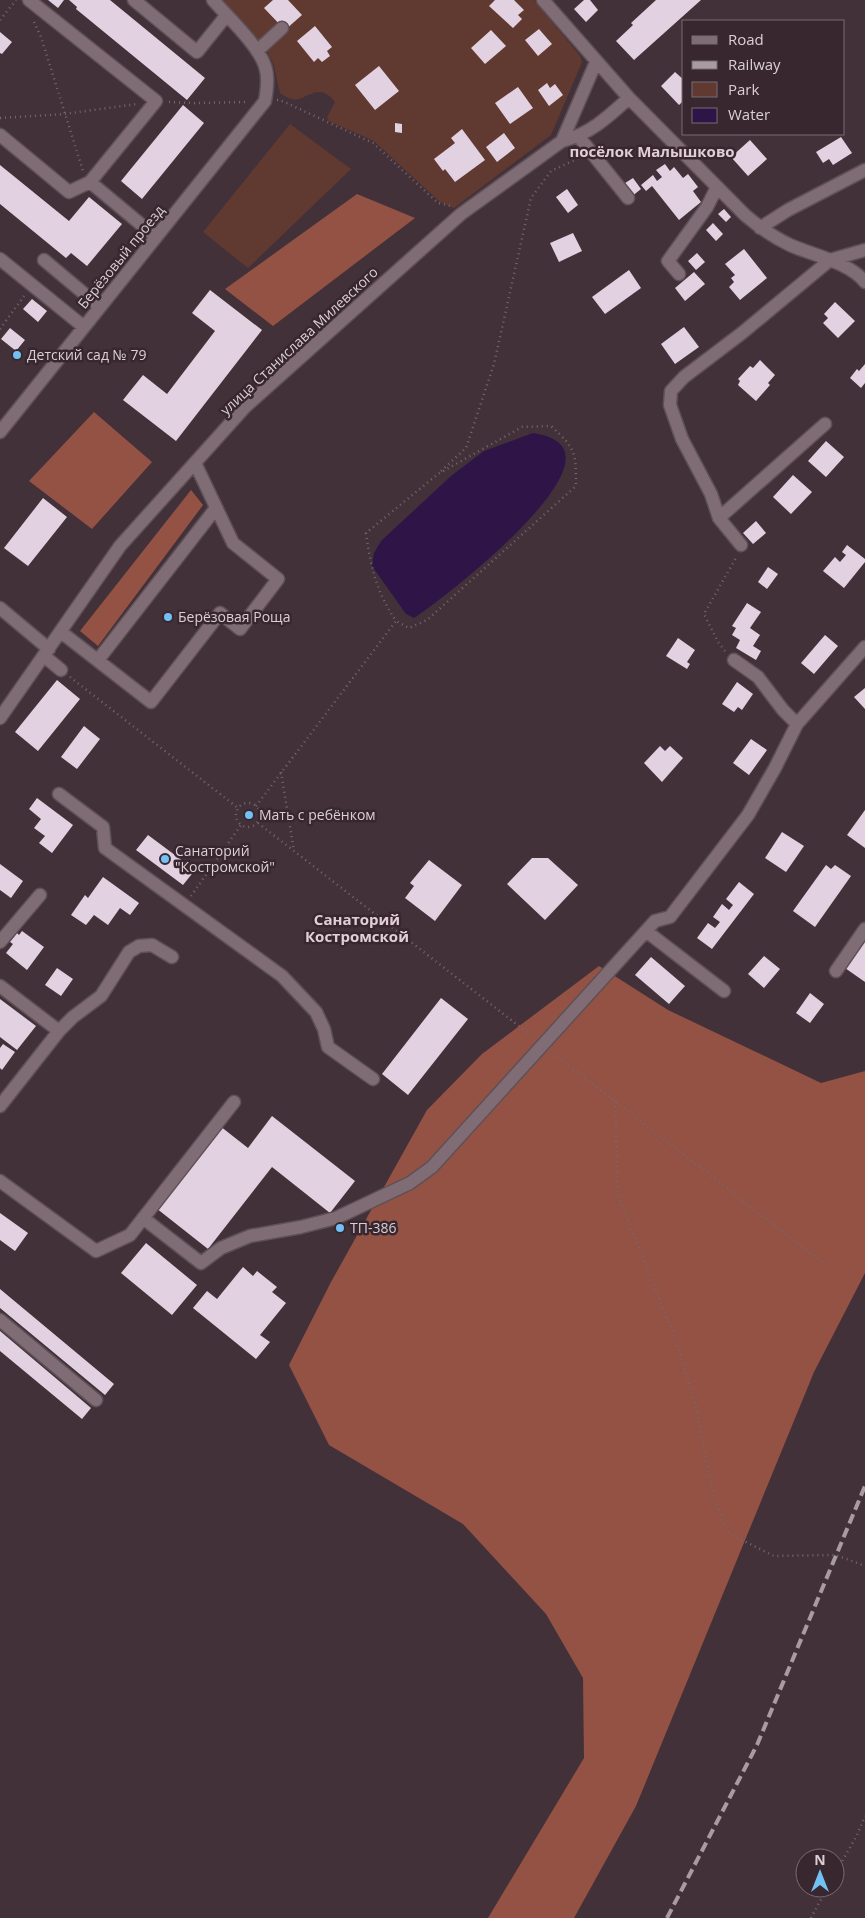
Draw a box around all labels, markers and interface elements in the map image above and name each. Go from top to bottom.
legend [682,20,845,135]
text: Road [728,29,764,49]
text: Railway [728,54,781,74]
text: Park [728,79,759,99]
text: Water [728,104,770,124]
district label: посёлок Малышково [569,141,735,161]
street label: Берёзовый проезд [73,201,168,312]
street label: улица Станислава Милевского [216,262,382,419]
place label: Детский сад № 79 [27,345,146,364]
marker: Детский сад № 79 [11,349,23,361]
place label: Берёзовая Роща [178,607,290,626]
marker: Берёзовая Роща [162,611,174,623]
place label: Мать с ребёнком [259,805,376,824]
marker: Мать с ребёнком [243,809,255,821]
place label: Санаторий "Костромской" [175,841,275,876]
marker: Санаторий "Костромской" [159,853,171,865]
district label: Санаторий Костромской [305,909,409,946]
place label: ТП-386 [350,1218,396,1237]
marker: ТП-386 [334,1222,346,1234]
north arrow [795,1848,845,1898]
text: N [814,1850,826,1869]

